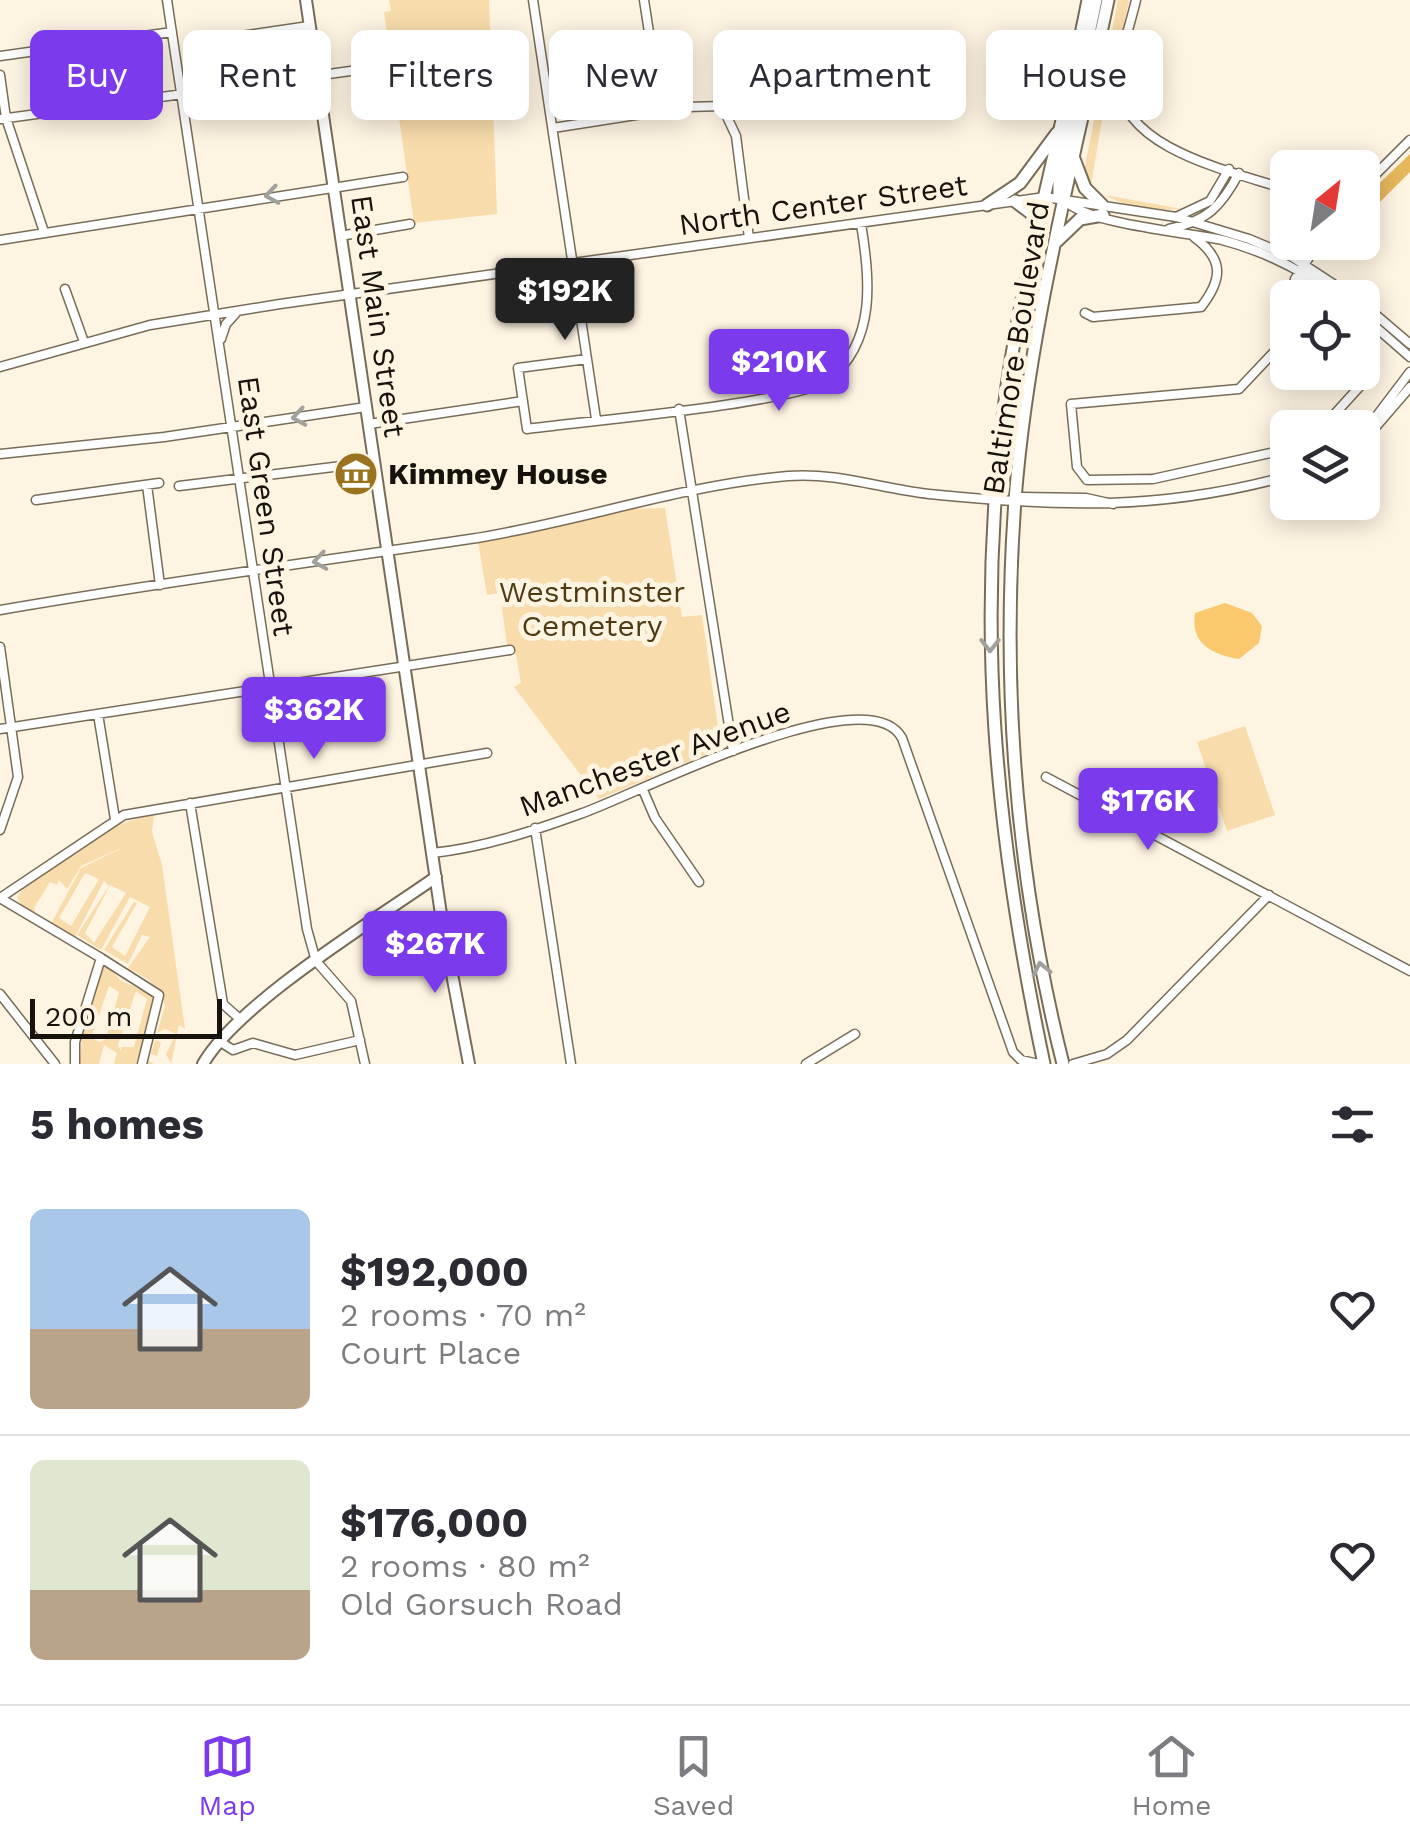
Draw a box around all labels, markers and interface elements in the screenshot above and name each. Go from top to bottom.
chip: Buy [30,30,163,120]
chip: Rent [183,30,331,120]
chip: Filters [351,30,529,120]
chip: New [549,30,693,120]
chip: Apartment [713,30,966,120]
chip: House [986,30,1163,120]
north arrow [1270,150,1380,260]
map controls [1270,150,1380,520]
street label: North Center Street [677,167,970,242]
one-way arrow [264,184,280,205]
street label: East Main Street [344,193,413,440]
street label: Baltimore Boulevard [975,199,1056,497]
pin: $192K [495,258,635,343]
text: $192K [517,271,613,309]
button: locate [1270,280,1380,390]
pin: $210K [709,329,849,414]
text: $210K [731,342,827,380]
street label: East Green Street [231,374,302,638]
one-way arrow [290,406,307,427]
button: layers [1270,410,1380,520]
museum icon: Kimmey House [333,451,379,497]
place label: Kimmey House [388,456,608,491]
one-way arrow [311,550,328,571]
park label: Westminster Cemetery [499,574,685,643]
one-way arrow [979,638,1001,653]
pin: $362K [244,677,384,762]
text: $362K [264,690,364,728]
street label: Manchester Avenue [514,693,795,824]
pin: $176K [1078,768,1218,853]
text: $176K [1101,781,1195,819]
pin: $267K [365,911,505,996]
text: $267K [385,924,485,962]
one-way arrow [1032,961,1053,978]
scale bar [30,994,222,1038]
text: 200 m [45,1000,132,1033]
icon: filters [1325,1097,1380,1152]
text: 5 homes [30,1100,204,1149]
text: $192,000 [340,1247,529,1296]
icon: home [110,1249,230,1369]
icon: heart [1325,1282,1380,1337]
text: 2 rooms · 70 m² [340,1296,586,1334]
text: Court Place [340,1334,521,1372]
text: $176,000 [340,1498,528,1547]
icon: home [110,1500,230,1620]
icon: heart [1325,1533,1380,1588]
text: 2 rooms · 80 m² [340,1547,590,1585]
text: Old Gorsuch Road [340,1585,623,1623]
tab: Map [199,1729,256,1822]
tab: Saved [653,1729,734,1822]
tab: Home [1131,1729,1211,1822]

